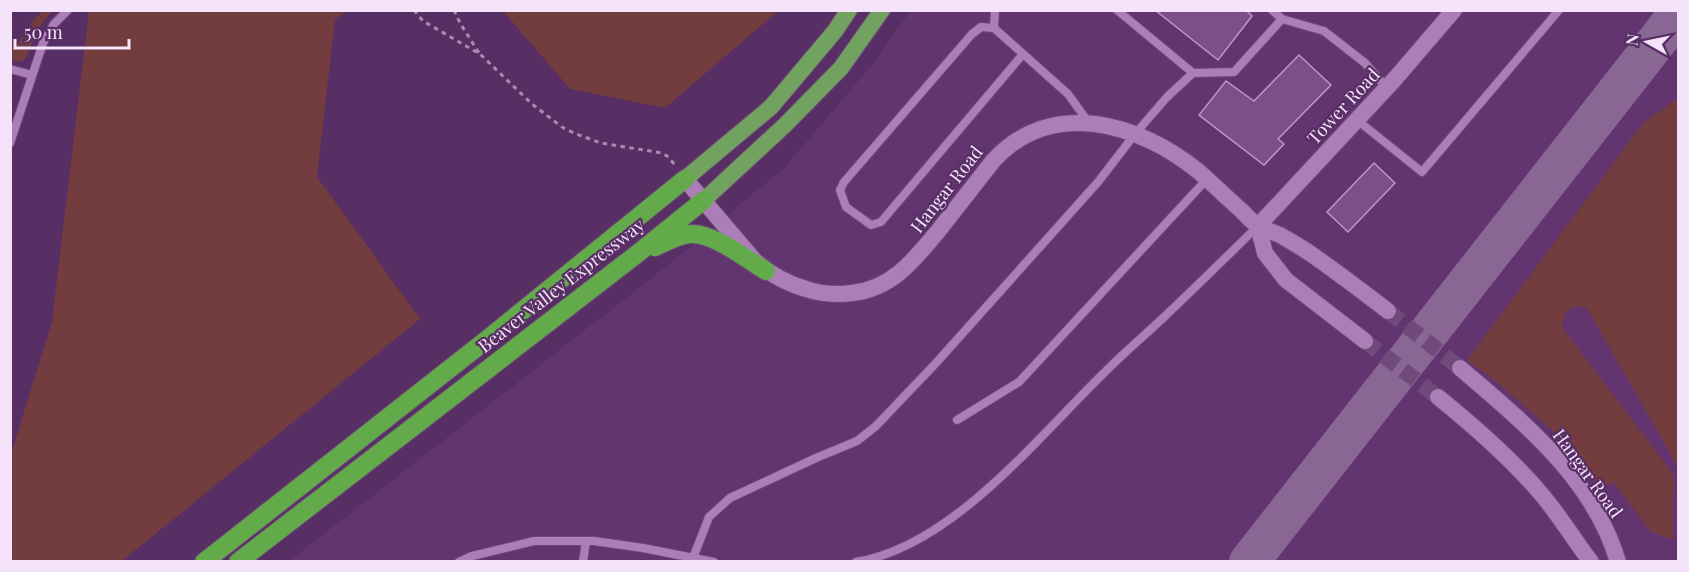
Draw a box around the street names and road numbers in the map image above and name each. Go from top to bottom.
street label: Tower Road [1301,62,1385,149]
street label: Hangar Road [904,140,988,238]
street label: Beaver Valley Expressway [473,212,649,358]
street label: Hangar Road [1548,424,1629,523]

